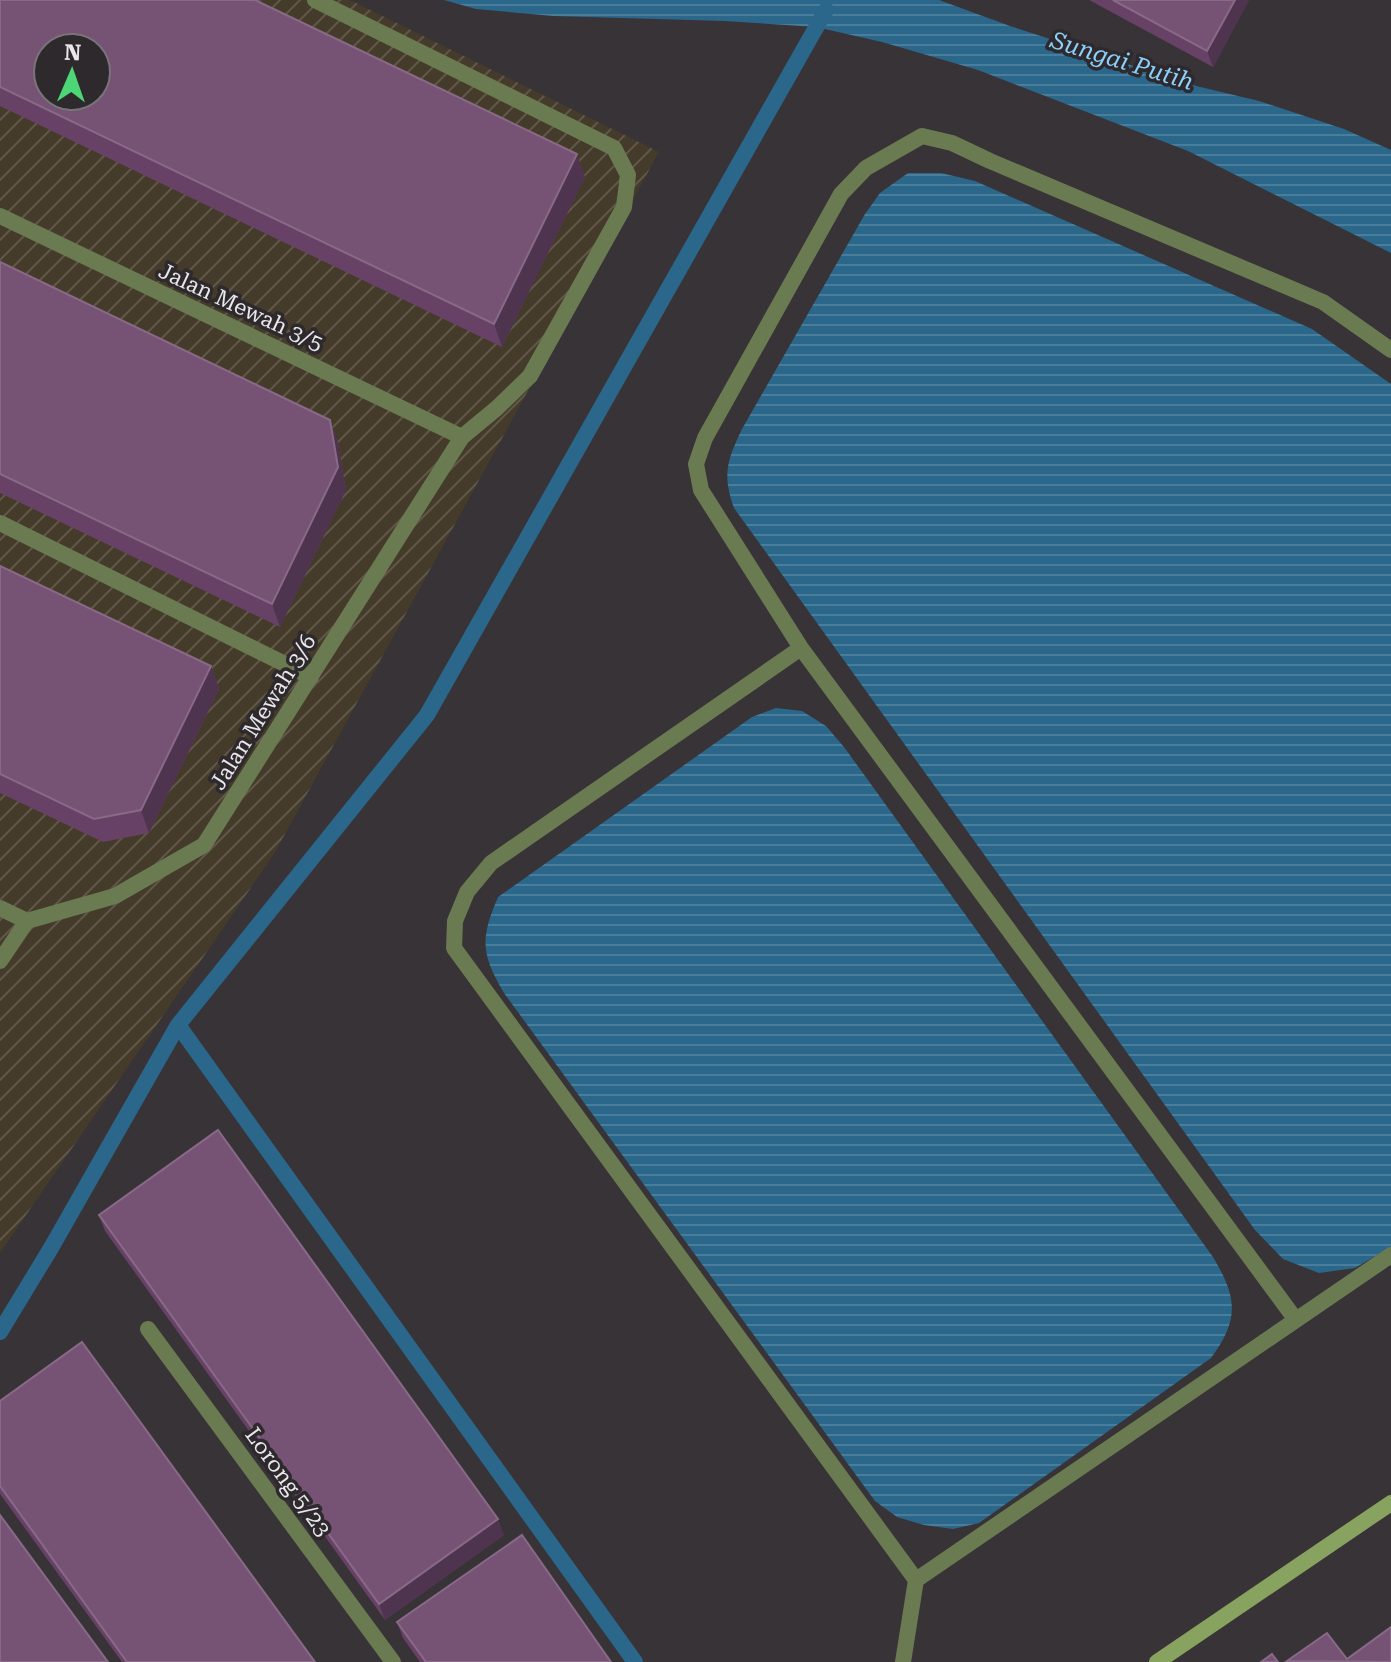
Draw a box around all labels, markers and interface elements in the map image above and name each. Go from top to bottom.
water label: Sungai Putih [1046,26,1197,96]
north arrow [32,32,112,112]
text: N [64,40,82,65]
street label: Jalan Mewah 3/5 [155,258,327,356]
street label: Jalan Mewah 3/6 [205,630,321,794]
street label: Lorong 5/23 [240,1423,336,1541]

